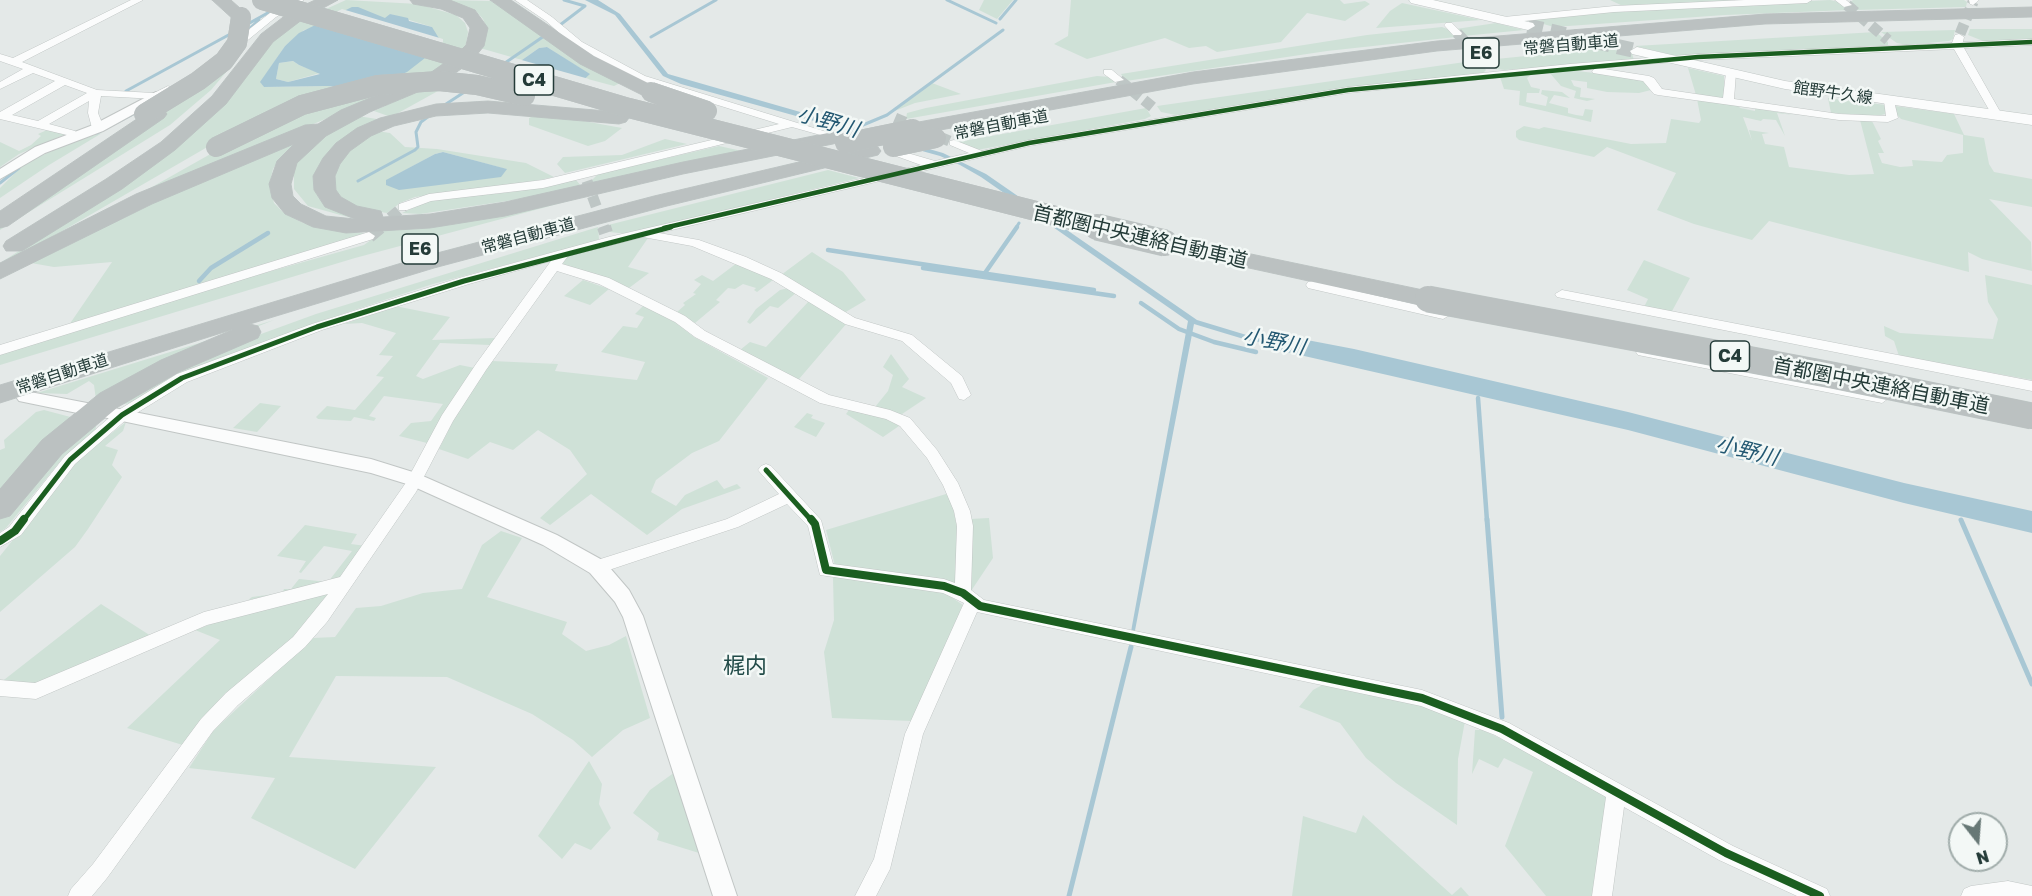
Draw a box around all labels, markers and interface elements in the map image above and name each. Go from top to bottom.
street label: 常磐自動車道 [1522,31,1620,59]
road number: E6 [1463,38,1499,68]
road number: C4 [514,65,554,95]
street label: 館野牛久線 [1792,78,1874,108]
water label: 小野川 [794,101,862,143]
street label: 常磐自動車道 [952,106,1050,144]
street label: 首都圏中央連絡自動車道 [1030,201,1250,273]
street label: 常磐自動車道 [479,214,577,258]
road number: E6 [402,234,438,264]
water label: 小野川 [1241,324,1307,360]
road number: C4 [1710,341,1750,371]
street label: 常磐自動車道 [13,350,111,398]
street label: 首都圏中央連絡自動車道 [1771,353,1991,419]
water label: 小野川 [1713,431,1781,471]
district label: 梶内 [723,653,767,679]
north arrow [1948,812,2008,872]
text: N [1974,846,1991,869]

